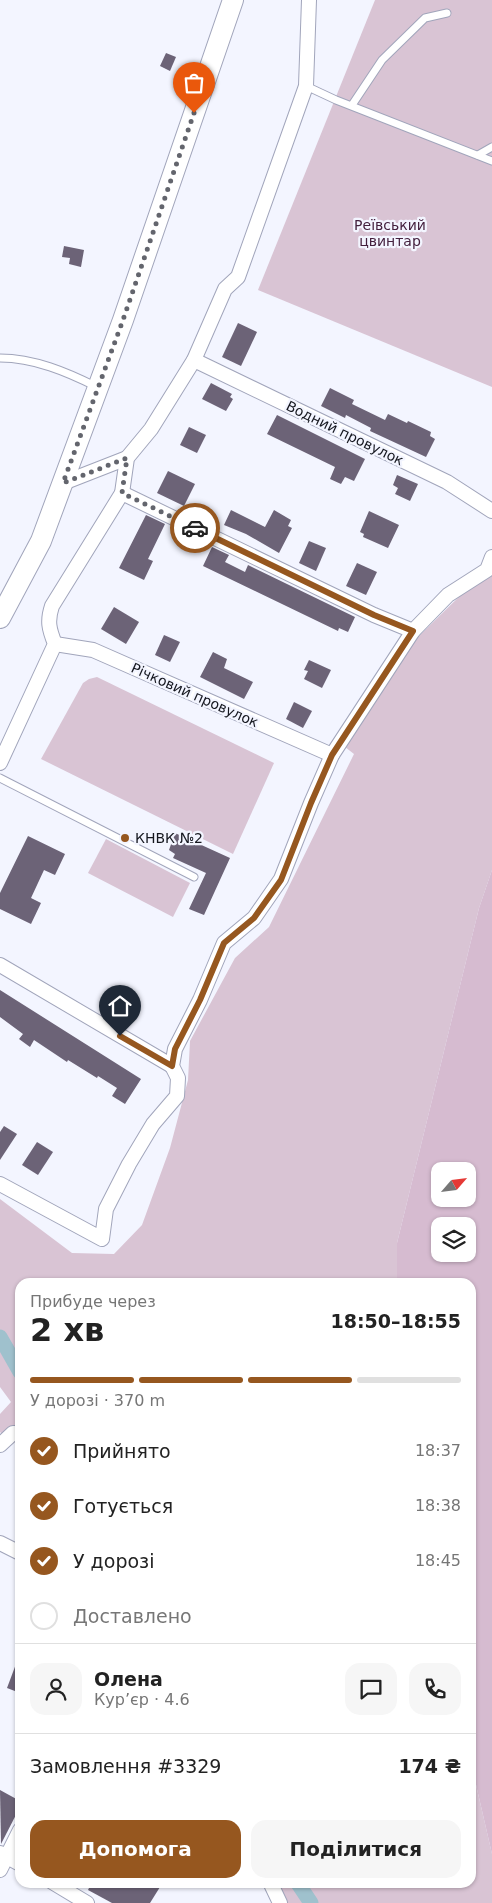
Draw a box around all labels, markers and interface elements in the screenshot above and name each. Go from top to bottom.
pin [173,62,215,113]
icon: bag [180,69,208,97]
park label: Реївський цвинтар [354,217,426,249]
street label: Водний провулок [284,398,406,468]
courier [170,503,220,553]
icon: car [181,514,209,542]
street label: Річковий провулок [129,660,261,730]
place label: КНВК №2 [135,830,203,846]
marker: КНВК №2 [119,832,131,844]
pin [99,985,141,1036]
icon: home [106,992,134,1020]
north arrow [431,1162,476,1208]
map controls [431,1162,476,1262]
button: layers [431,1217,476,1262]
text: Прибуде через [30,1292,156,1311]
text: 18:50–18:55 [331,1310,461,1332]
text: 2 хв [30,1311,104,1349]
text: У дорозі · 370 m [30,1391,165,1410]
icon: check [30,1437,58,1465]
text: Прийнято [73,1440,171,1462]
text: 18:37 [415,1441,461,1460]
icon: check [30,1492,58,1520]
text: Готується [73,1495,173,1517]
text: 18:38 [415,1496,461,1515]
icon: check [30,1547,58,1575]
text: У дорозі [73,1550,154,1572]
text: 18:45 [415,1551,461,1570]
text: Доставлено [73,1605,192,1627]
button: person [30,1663,82,1715]
button: chat [345,1663,397,1715]
button: phone [409,1663,461,1715]
text: Олена [94,1668,163,1690]
text: Кур’єр · 4.6 [94,1690,190,1709]
text: Замовлення #3329 [30,1755,221,1777]
text: 174 ₴ [398,1755,461,1777]
button: Допомога [30,1820,241,1878]
button: Поділитися [251,1820,461,1878]

